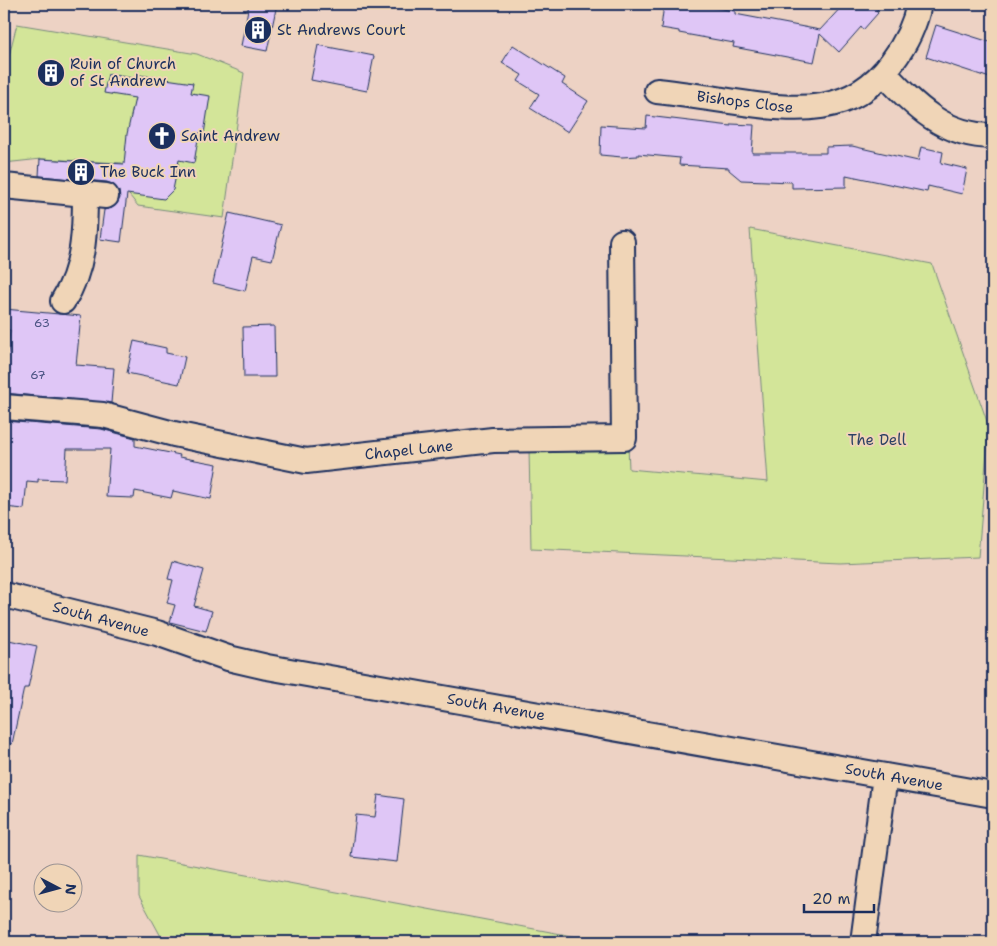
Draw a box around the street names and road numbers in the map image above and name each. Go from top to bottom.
street label: Bishops Close [696,86,794,118]
street label: Chapel Lane [364,435,454,465]
street label: South Avenue [50,596,152,642]
street label: South Avenue [445,689,547,725]
street label: South Avenue [843,759,945,795]

